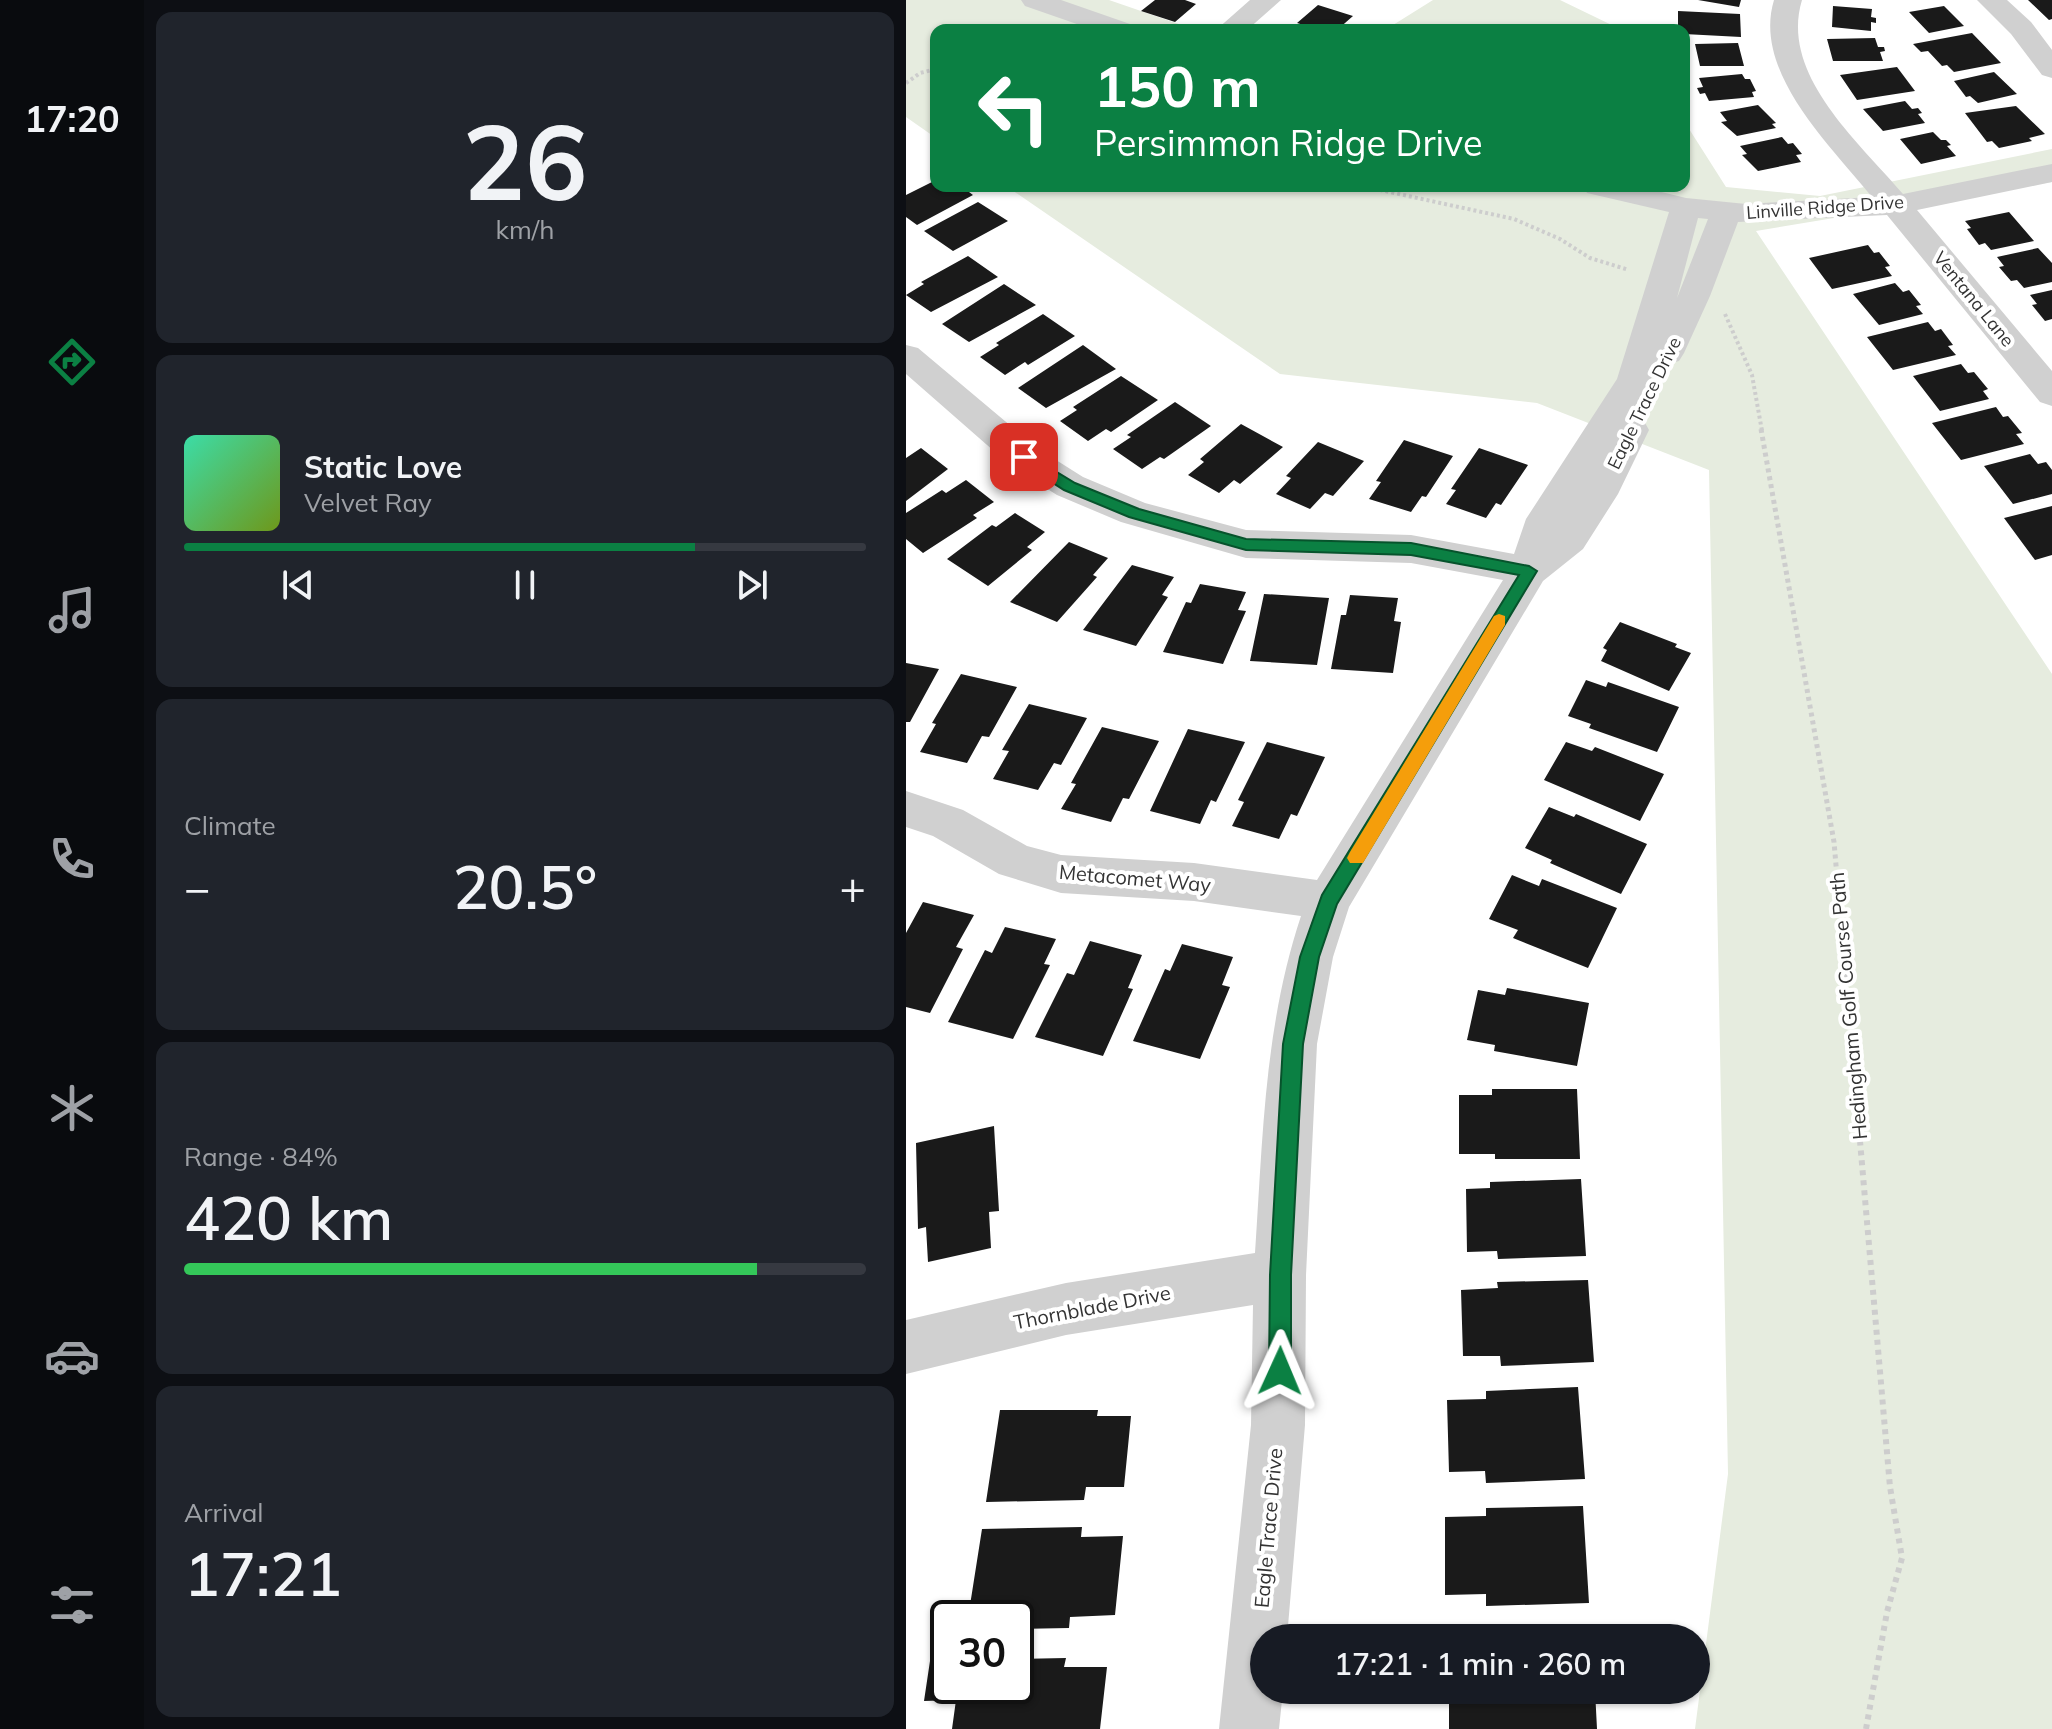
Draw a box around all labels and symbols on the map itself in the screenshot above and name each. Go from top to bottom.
street label: Linville Ridge Drive [1745,190,1905,224]
street label: Ventana Lane [1929,247,2019,351]
street label: Eagle Trace Drive [1602,333,1686,473]
pin [990,423,1058,491]
street label: Metacomet Way [1058,859,1212,897]
street label: Hedingham Golf Course Path [1824,871,1872,1141]
street label: Thornblade Drive [1011,1280,1173,1334]
position arrow [1238,1329,1322,1413]
street label: Eagle Trace Drive [1249,1447,1287,1609]
speed limit sign: 30 [930,1600,1034,1704]

